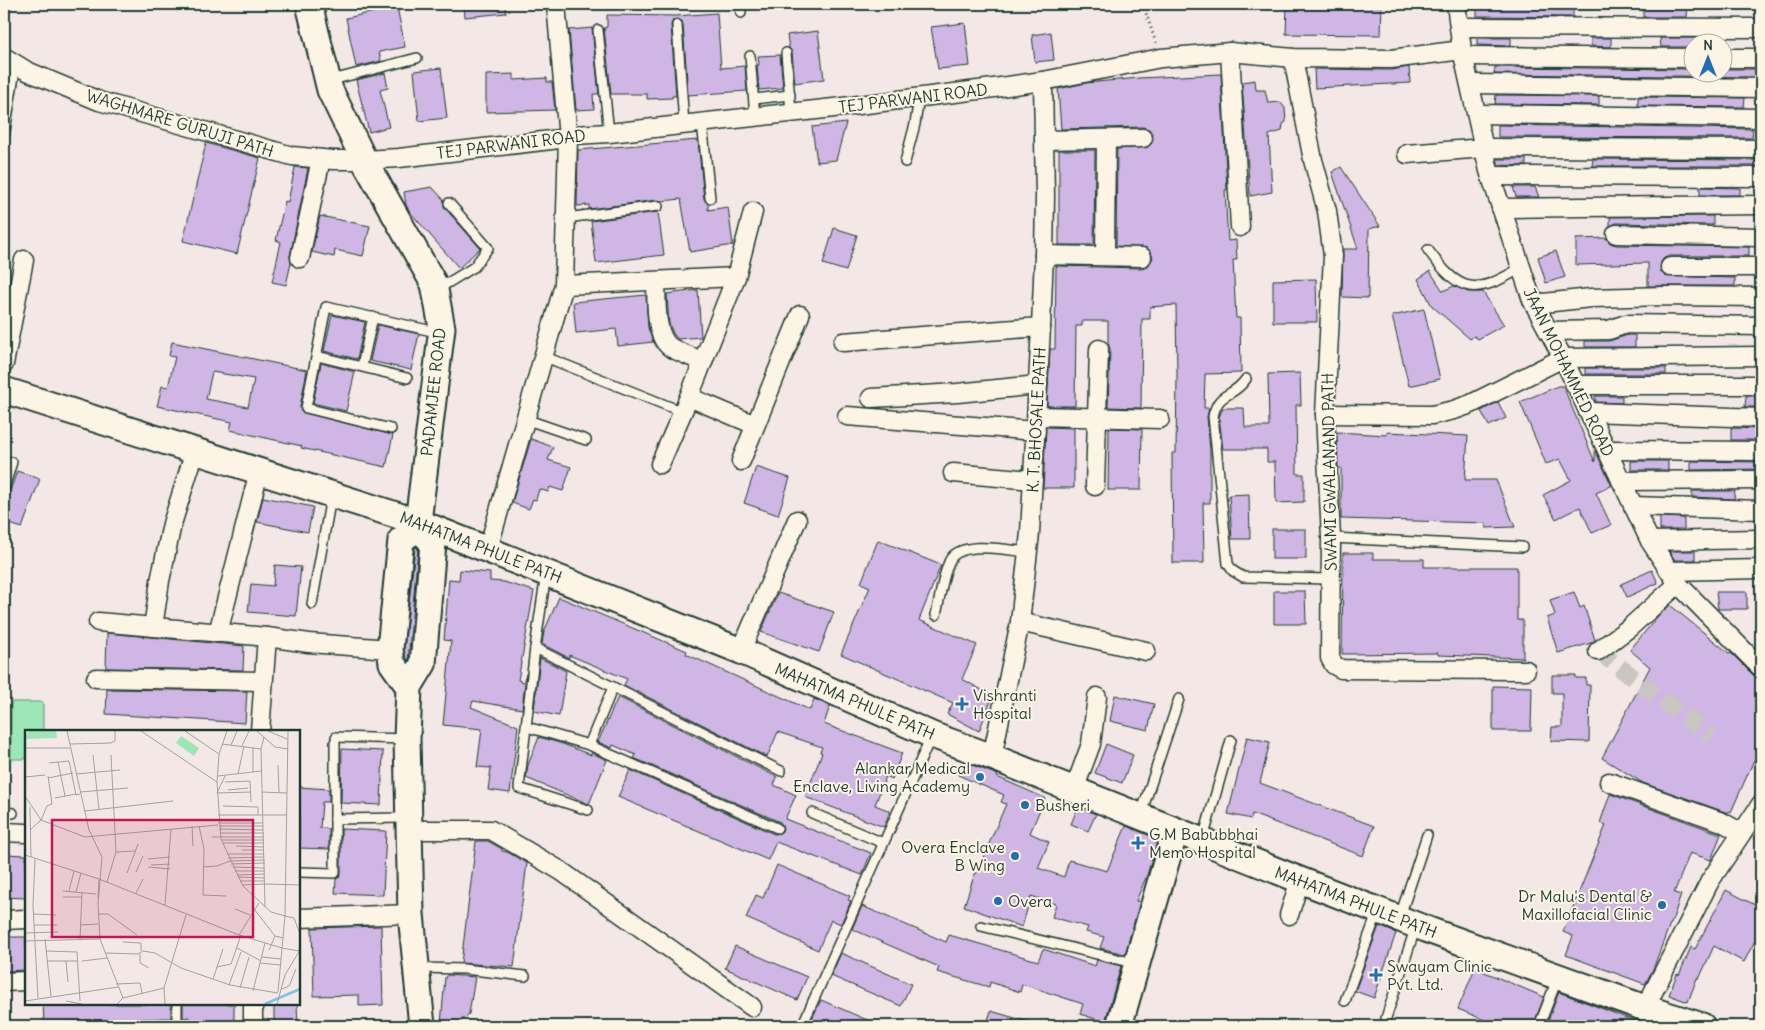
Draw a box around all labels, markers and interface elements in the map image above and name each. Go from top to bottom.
north arrow [1682,32,1732,82]
text: N [1703,36,1713,54]
street label: TEJ PARWANI ROAD [837,79,989,117]
street label: WAGHMARE GURUJI PATH [84,85,276,161]
street label: TEJ PARWANI ROAD [435,125,587,163]
street label: JAAN MOHAMMED ROAD [1519,284,1619,460]
street label: PADAMJEE ROAD [416,327,450,457]
street label: K. T. BHOSALE PATH [1022,347,1050,493]
street label: SWAMI GWALANAND PATH [1317,373,1341,571]
street label: MAHATMA PHULE PATH [397,507,565,587]
street label: MAHATMA PHULE PATH [772,658,938,744]
place label: Vishranti Hospital [973,685,1037,723]
marker: Vishranti Hospital [955,697,969,711]
inset map [25,730,300,1005]
place label: Alankar Medical Enclave, Living Academy [793,758,970,796]
marker: Alankar Medical Enclave, Living Academy [974,771,986,783]
place label: Busheri [1035,795,1090,815]
marker: Busheri [1019,799,1031,811]
place label: G.M Babubbhai Memo Hospital [1149,824,1258,862]
marker: G.M Babubbhai Memo Hospital [1131,836,1145,850]
place label: Overa Enclave B Wing [901,837,1005,875]
marker: Overa Enclave B Wing [1009,850,1021,862]
street label: MAHATMA PHULE PATH [1272,862,1440,942]
place label: Dr Malu's Dental & Maxillofacial Clinic [1518,886,1652,924]
place label: Overa [1008,891,1052,911]
marker: Overa [992,895,1004,907]
marker: Dr Malu's Dental & Maxillofacial Clinic [1656,899,1668,911]
place label: Swayam Clinic Pvt. Ltd. [1387,956,1492,994]
marker: Swayam Clinic Pvt. Ltd. [1369,968,1383,982]

